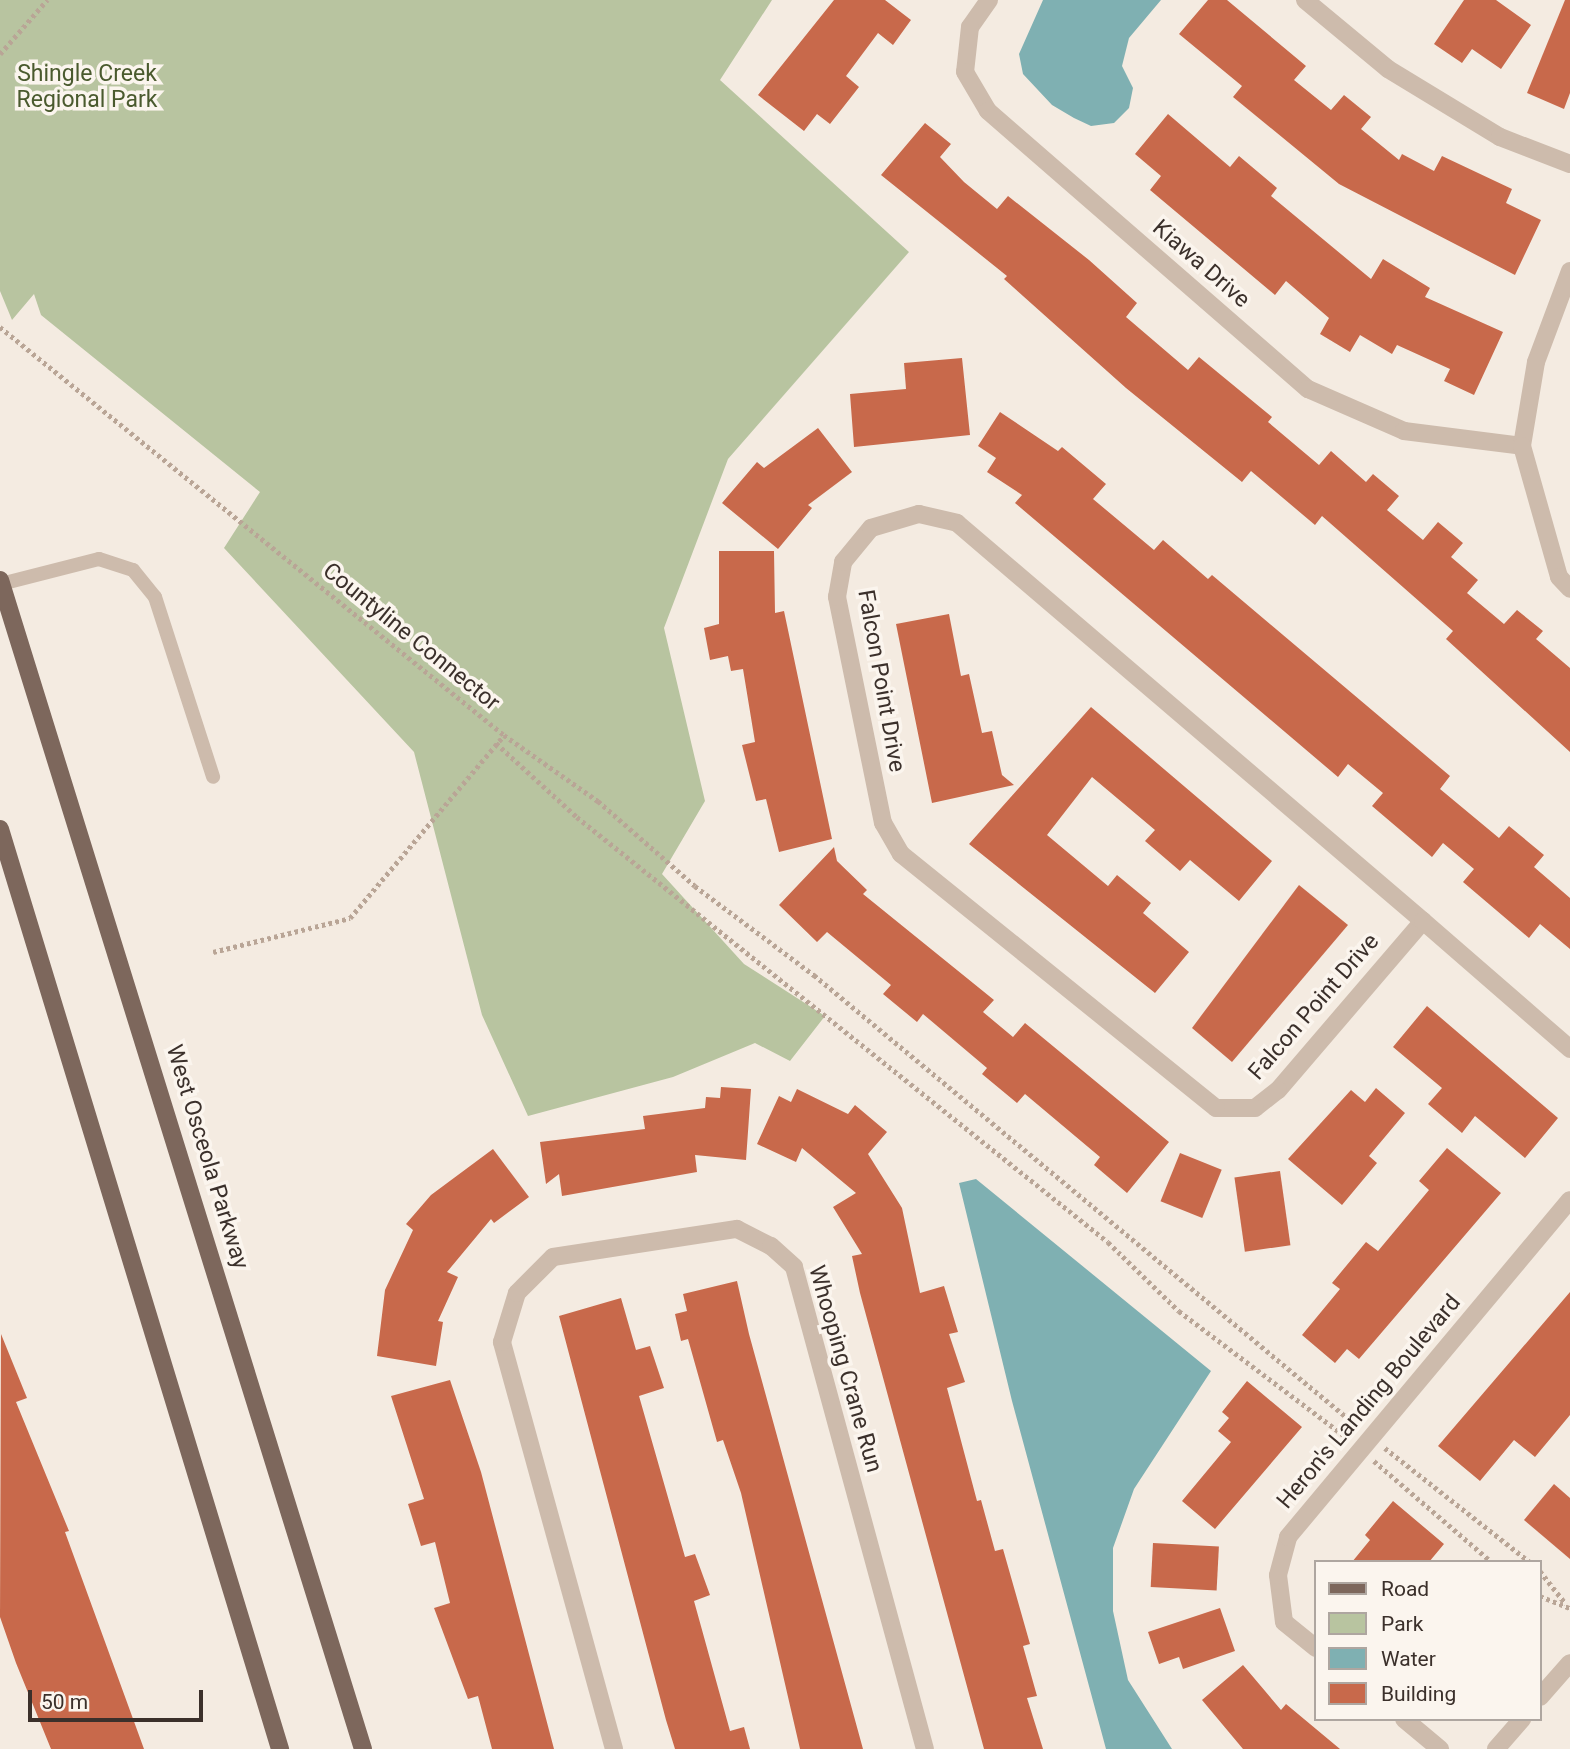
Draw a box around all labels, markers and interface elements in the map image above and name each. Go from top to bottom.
park label: Shingle Creek Regional Park [17,60,157,114]
street label: Kiawa Drive [1147,214,1255,314]
street label: Countyline Connector [317,557,505,717]
street label: Falcon Point Drive [851,588,911,774]
street label: Falcon Point Drive [1243,928,1385,1086]
street label: West Osceola Parkway [160,1042,254,1272]
street label: Whooping Crane Run [802,1262,888,1476]
street label: Heron's Landing Boulevard [1271,1289,1467,1515]
legend [1314,1560,1542,1721]
text: Road [1381,1577,1429,1601]
text: Park [1381,1612,1423,1636]
text: Water [1381,1647,1436,1671]
scale bar [32,1676,206,1720]
text: Building [1381,1682,1456,1706]
text: 50 m [41,1690,88,1714]

